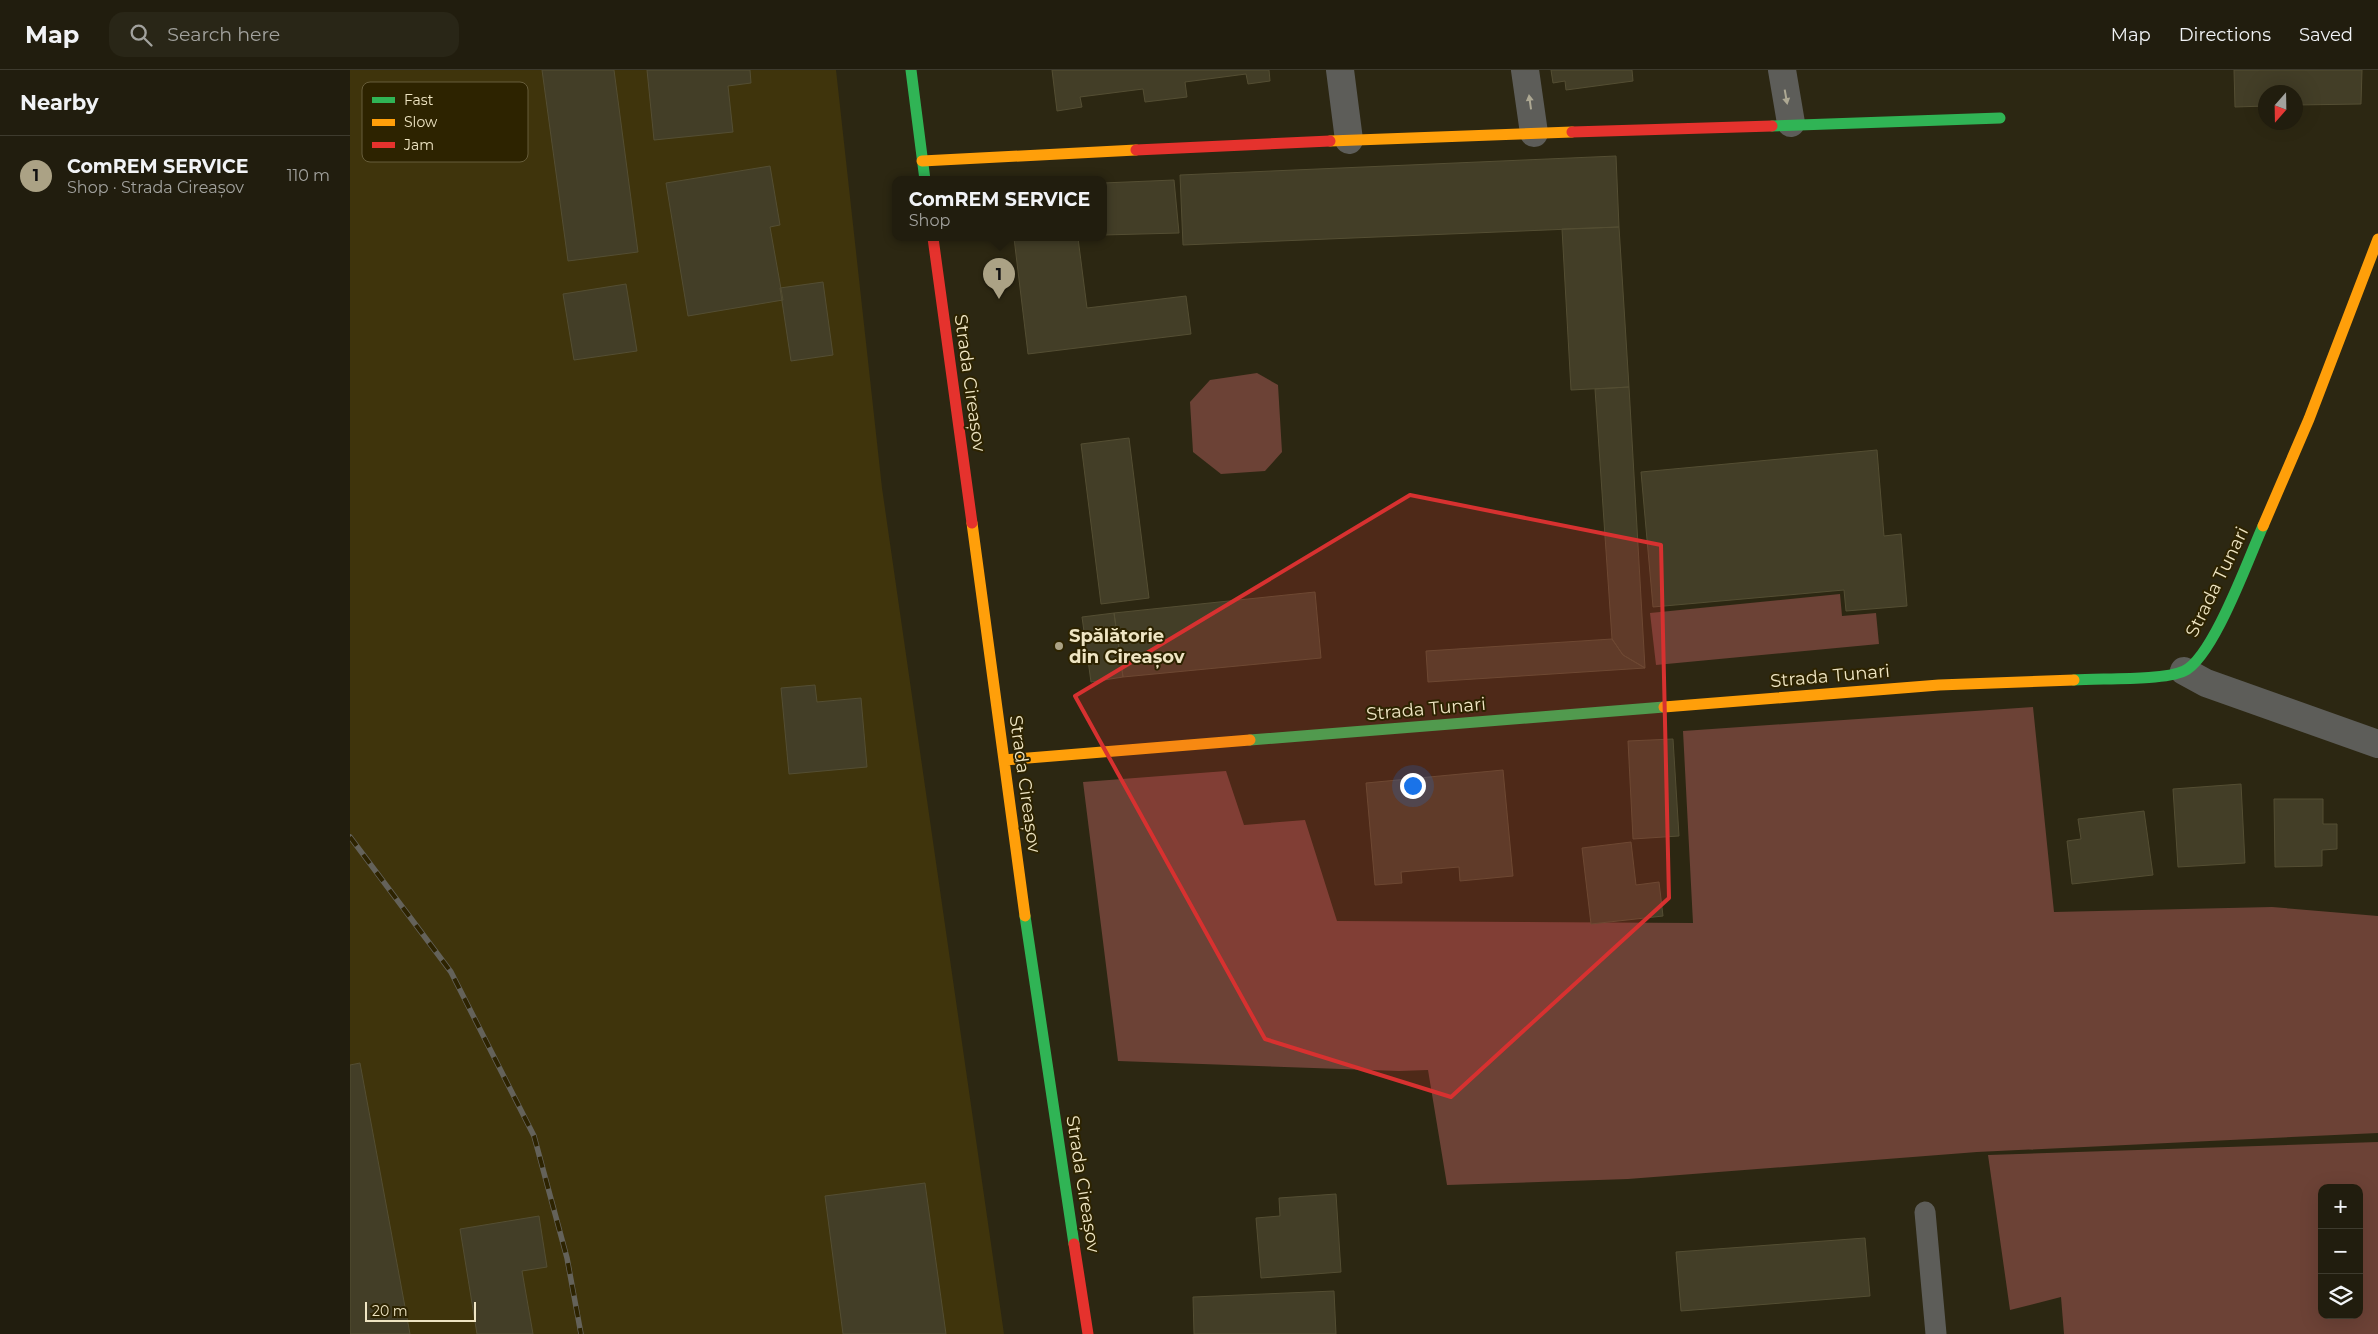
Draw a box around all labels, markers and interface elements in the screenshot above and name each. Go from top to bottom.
search box [109,12,459,57]
text: Map [25,20,79,49]
icon: search [127,21,155,49]
text: Search here [167,23,280,46]
text: Map [2111,24,2151,46]
text: Directions [2179,24,2271,46]
text: Saved [2299,24,2353,46]
legend [362,82,528,162]
north arrow [2258,85,2303,130]
one-way arrow [1783,89,1791,105]
text: Nearby [20,90,99,115]
text: Fast [404,91,434,109]
one-way arrow [1526,93,1534,109]
text: Slow [404,113,438,131]
text: Jam [403,136,434,154]
text: ComREM SERVICE [67,155,248,178]
text: 1 [33,166,39,185]
text: 110 m [287,166,330,185]
popup [892,176,1107,241]
text: Shop · Strada Cireașov [67,178,244,197]
text: ComREM SERVICE [909,188,1090,211]
text: Shop [909,211,950,230]
pin: 1 [983,258,1015,299]
street label: Strada Cireașov [948,313,991,453]
street label: Strada Tunari [2181,523,2253,641]
place label: Spălătorie din Cireașov [1069,625,1185,669]
marker: Spălătorie din Cireașov [1053,640,1065,652]
street label: Strada Tunari [1769,660,1891,692]
street label: Strada Tunari [1365,693,1487,725]
street label: Strada Cireașov [1003,714,1046,854]
your location [1400,773,1426,799]
street label: Strada Cireașov [1060,1114,1105,1254]
map controls [2318,1184,2363,1319]
button: + [2318,1184,2363,1229]
button: − [2318,1229,2363,1274]
button: layers [2318,1274,2363,1319]
scale bar [365,1299,476,1322]
text: 20 m [372,1302,408,1320]

